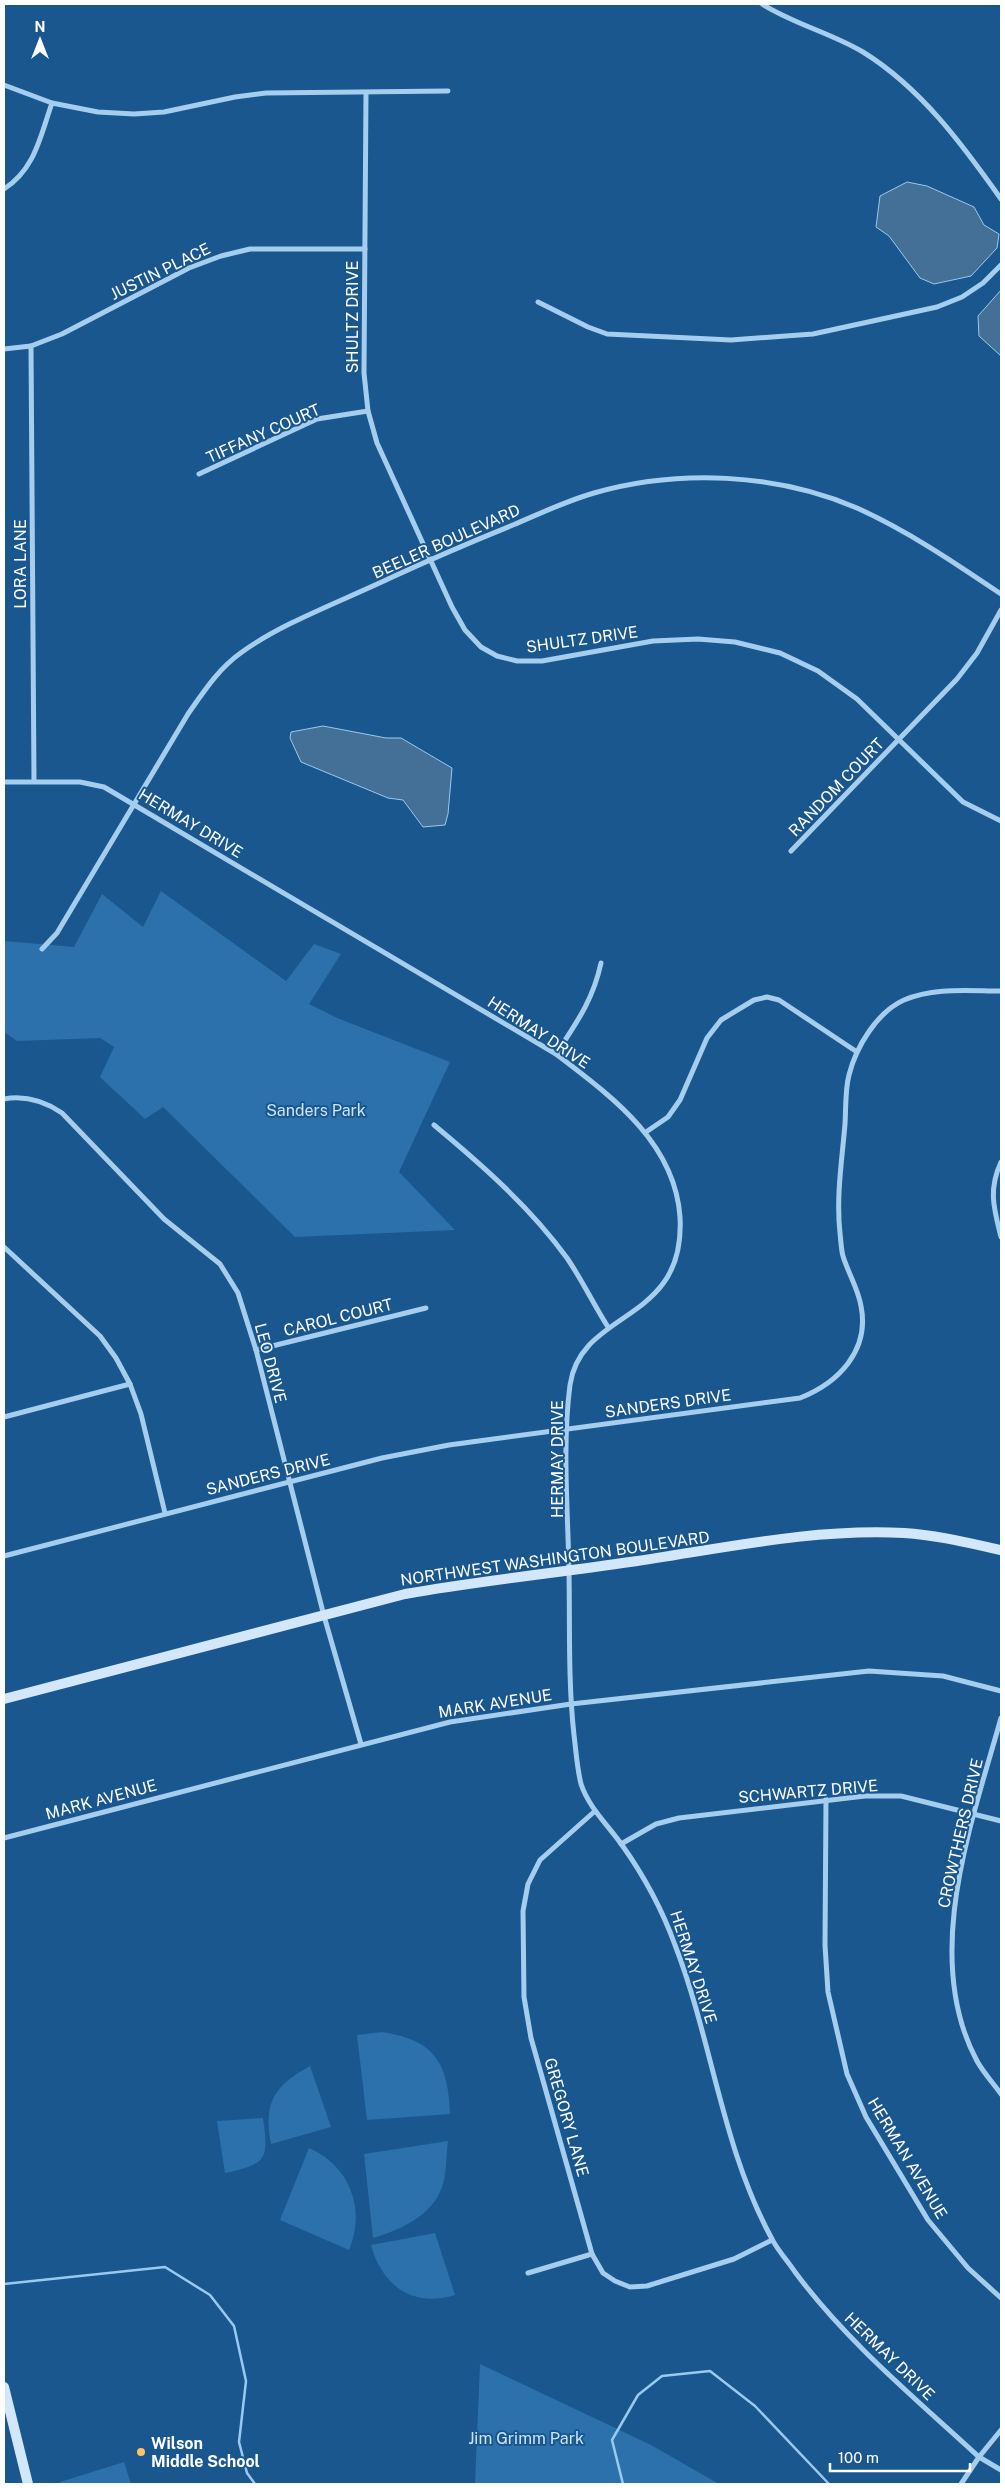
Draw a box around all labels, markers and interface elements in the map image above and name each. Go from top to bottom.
north arrow [15,15,65,65]
text: N [35,19,45,35]
street label: JUSTIN PLACE [107,239,213,304]
street label: SHULTZ DRIVE [343,261,362,373]
street label: TIFFANY COURT [203,400,324,467]
street label: BEELER BOULEVARD [369,500,523,583]
street label: LORA LANE [11,519,30,609]
street label: SHULTZ DRIVE [525,622,639,657]
street label: RANDOM COURT [785,734,888,840]
street label: HERMAY DRIVE [135,785,246,862]
street label: HERMAY DRIVE [484,992,593,1073]
park label: Sanders Park [266,1101,366,1120]
street label: CAROL COURT [282,1295,395,1340]
street label: LEO DRIVE [251,1321,290,1405]
street label: SANDERS DRIVE [604,1385,732,1422]
street label: HERMAY DRIVE [548,1400,567,1518]
street label: SANDERS DRIVE [204,1450,332,1499]
street label: NORTHWEST WASHINGTON BOULEVARD [399,1527,711,1590]
street label: MARK AVENUE [437,1685,553,1722]
street label: CROWTHERS DRIVE [934,1756,987,1910]
street label: MARK AVENUE [43,1775,159,1823]
street label: SCHWARTZ DRIVE [737,1776,879,1807]
street label: HERMAY DRIVE [666,1908,721,2026]
street label: GREGORY LANE [540,2055,593,2179]
street label: HERMAN AVENUE [864,2094,951,2222]
street label: HERMAY DRIVE [841,2309,939,2404]
park label: Jim Grimm Park [468,2429,584,2448]
place label: Wilson Middle School [151,2434,260,2471]
scale bar [830,2440,970,2472]
marker: Wilson Middle School [135,2446,147,2458]
text: 100 m [838,2449,879,2466]

